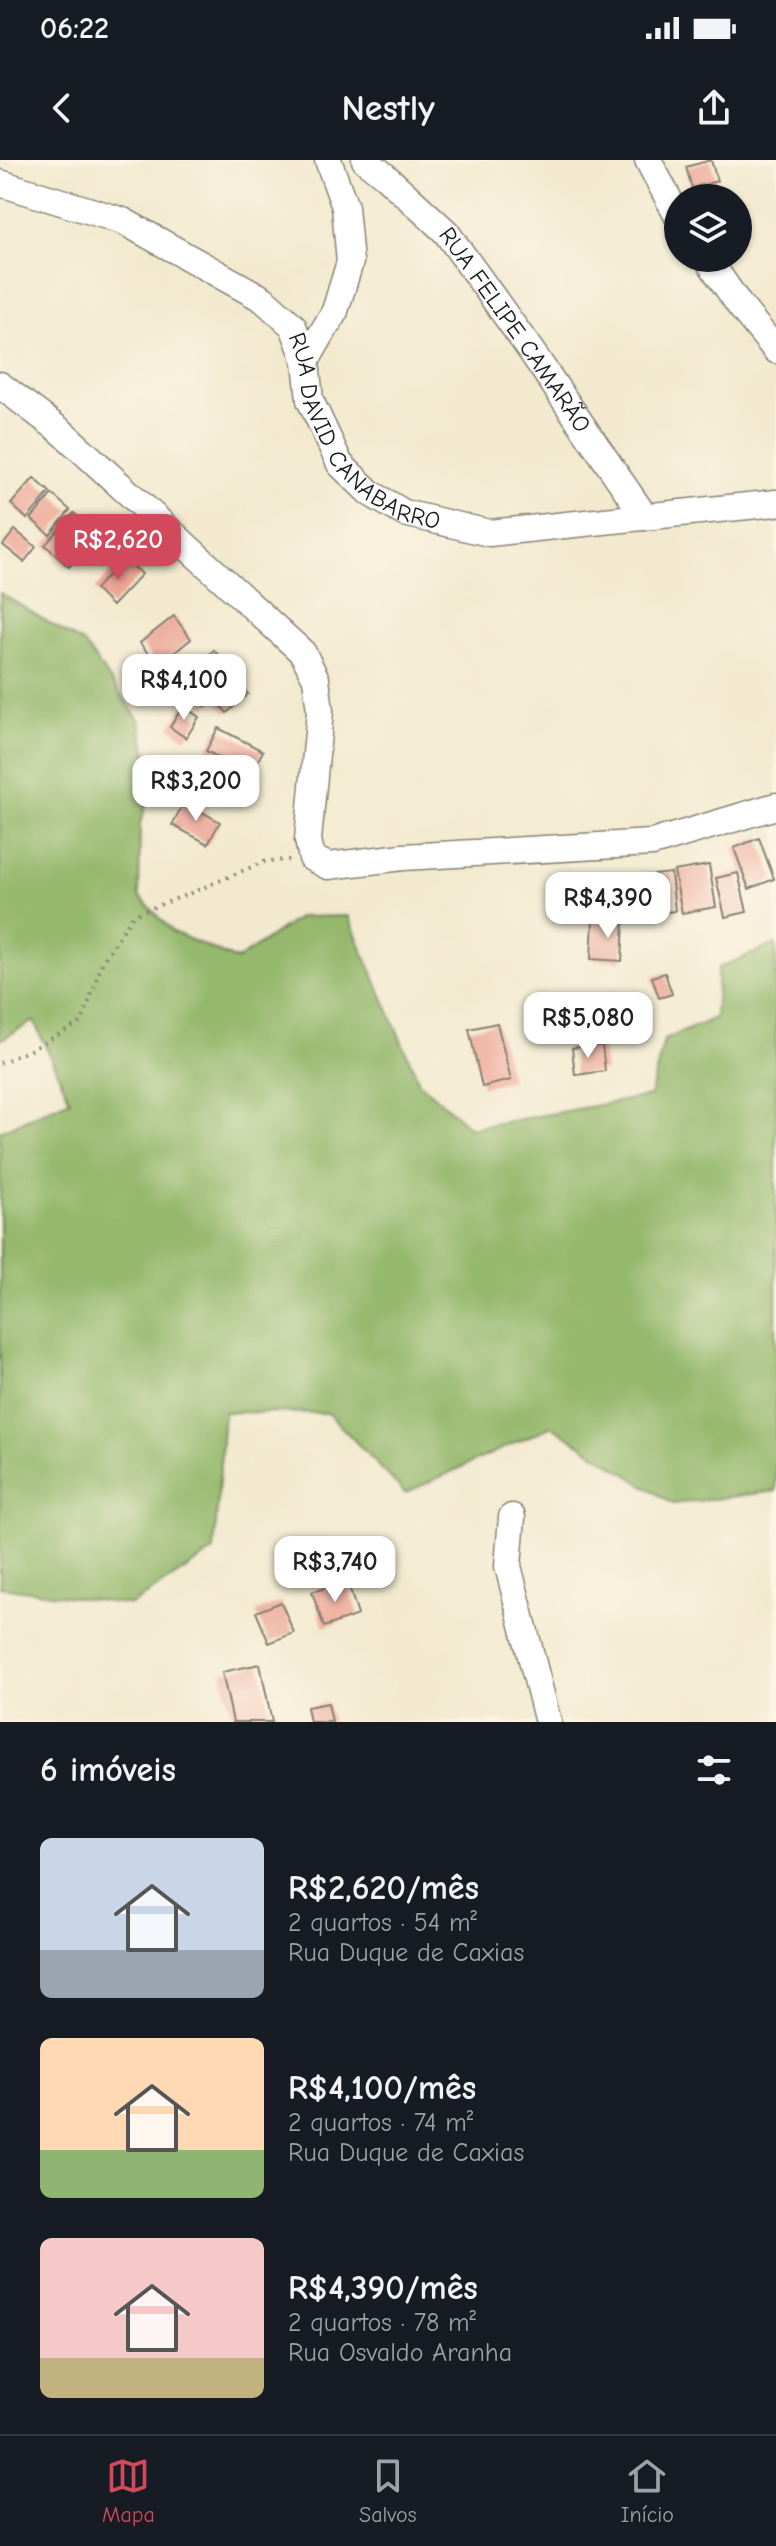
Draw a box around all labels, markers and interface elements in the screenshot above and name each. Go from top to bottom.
text: 06:22 [40,11,109,46]
icon: back [40,86,84,130]
icon: share [692,86,736,130]
text: Nestly [341,88,435,129]
map controls [664,184,752,272]
button: layers [664,184,752,272]
street label: RUA FELIPE CAMARÃO [433,222,597,438]
street label: RUA DAVID CANABARRO [283,329,443,535]
pin: R$2,620 [44,514,192,582]
text: R$2,620 [73,525,163,555]
pin: R$4,100 [110,654,258,722]
text: R$4,100 [140,665,228,695]
pin: R$3,200 [122,755,270,823]
text: R$3,200 [150,766,242,796]
pin: R$4,390 [534,872,682,940]
text: R$4,390 [563,883,653,913]
pin: R$5,080 [514,992,662,1060]
text: R$5,080 [542,1003,634,1033]
pin: R$3,740 [261,1536,409,1604]
text: R$3,740 [292,1547,378,1577]
icon: filters [692,1748,736,1792]
text: 6 imóveis [40,1750,176,1790]
text: R$2,620/mês [288,1868,479,1908]
icon: home [104,1870,200,1966]
text: 2 quartos · 54 m² [288,1908,477,1938]
text: Rua Duque de Caxias [288,1938,524,1968]
text: R$4,100/mês [288,2068,476,2108]
icon: home [104,2070,200,2166]
text: 2 quartos · 74 m² [288,2108,473,2138]
text: Rua Duque de Caxias [288,2138,524,2168]
text: R$4,390/mês [288,2268,478,2308]
icon: home [104,2270,200,2366]
text: 2 quartos · 78 m² [288,2308,476,2338]
text: Rua Osvaldo Aranha [288,2338,512,2368]
tab: Mapa [102,2454,155,2528]
tab: Salvos [359,2454,417,2528]
tab: Início [621,2454,674,2528]

